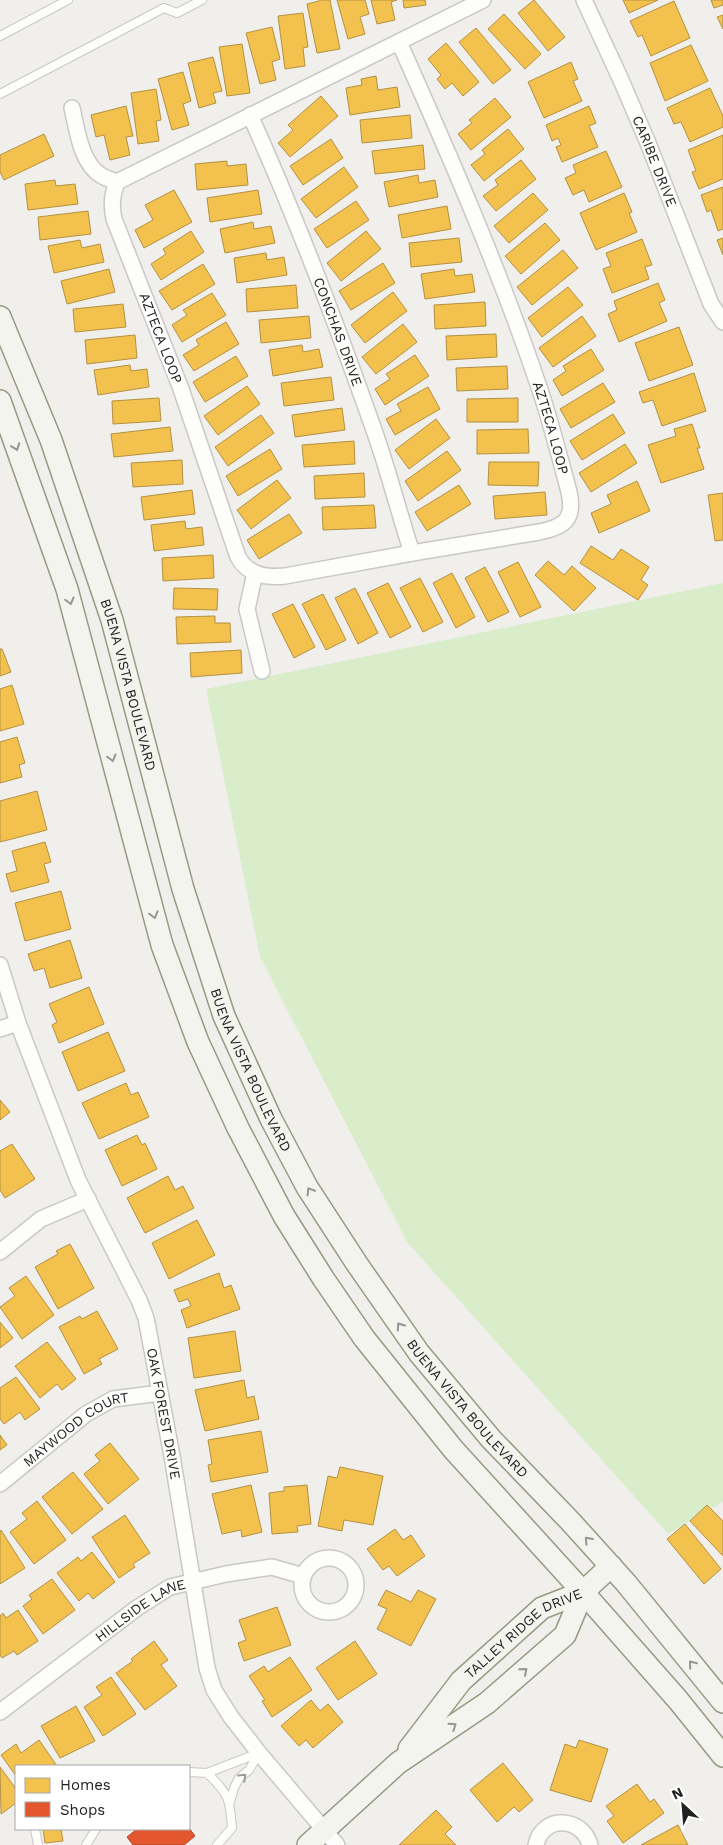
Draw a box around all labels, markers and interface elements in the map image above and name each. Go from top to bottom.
street label: CARIBE DRIVE [629,113,680,209]
street label: CONCHAS DRIVE [311,275,366,388]
street label: AZTECA LOOP [136,290,186,386]
street label: AZTECA LOOP [530,379,572,476]
one-way arrow [11,443,21,451]
one-way arrow [65,596,75,604]
street label: BUENA VISTA BOULEVARD [97,597,159,772]
one-way arrow [106,753,117,762]
one-way arrow [148,910,159,919]
street label: BUENA VISTA BOULEVARD [208,986,295,1154]
one-way arrow [306,1187,316,1196]
one-way arrow [397,1322,406,1332]
street label: BUENA VISTA BOULEVARD [404,1336,532,1481]
street label: OAK FOREST DRIVE [144,1347,184,1481]
street label: MAYWOOD COURT [20,1389,130,1470]
one-way arrow [584,1537,593,1546]
street label: HILLSIDE LANE [92,1576,187,1645]
street label: TALLEY RIDGE DRIVE [461,1585,584,1682]
one-way arrow [690,1661,698,1670]
one-way arrow [518,1668,527,1677]
one-way arrow [447,1723,457,1732]
legend [15,1765,190,1830]
one-way arrow [237,1773,246,1782]
text: Homes [60,1776,111,1794]
north arrow [658,1780,708,1830]
text: N [669,1784,685,1803]
text: Shops [60,1801,105,1819]

